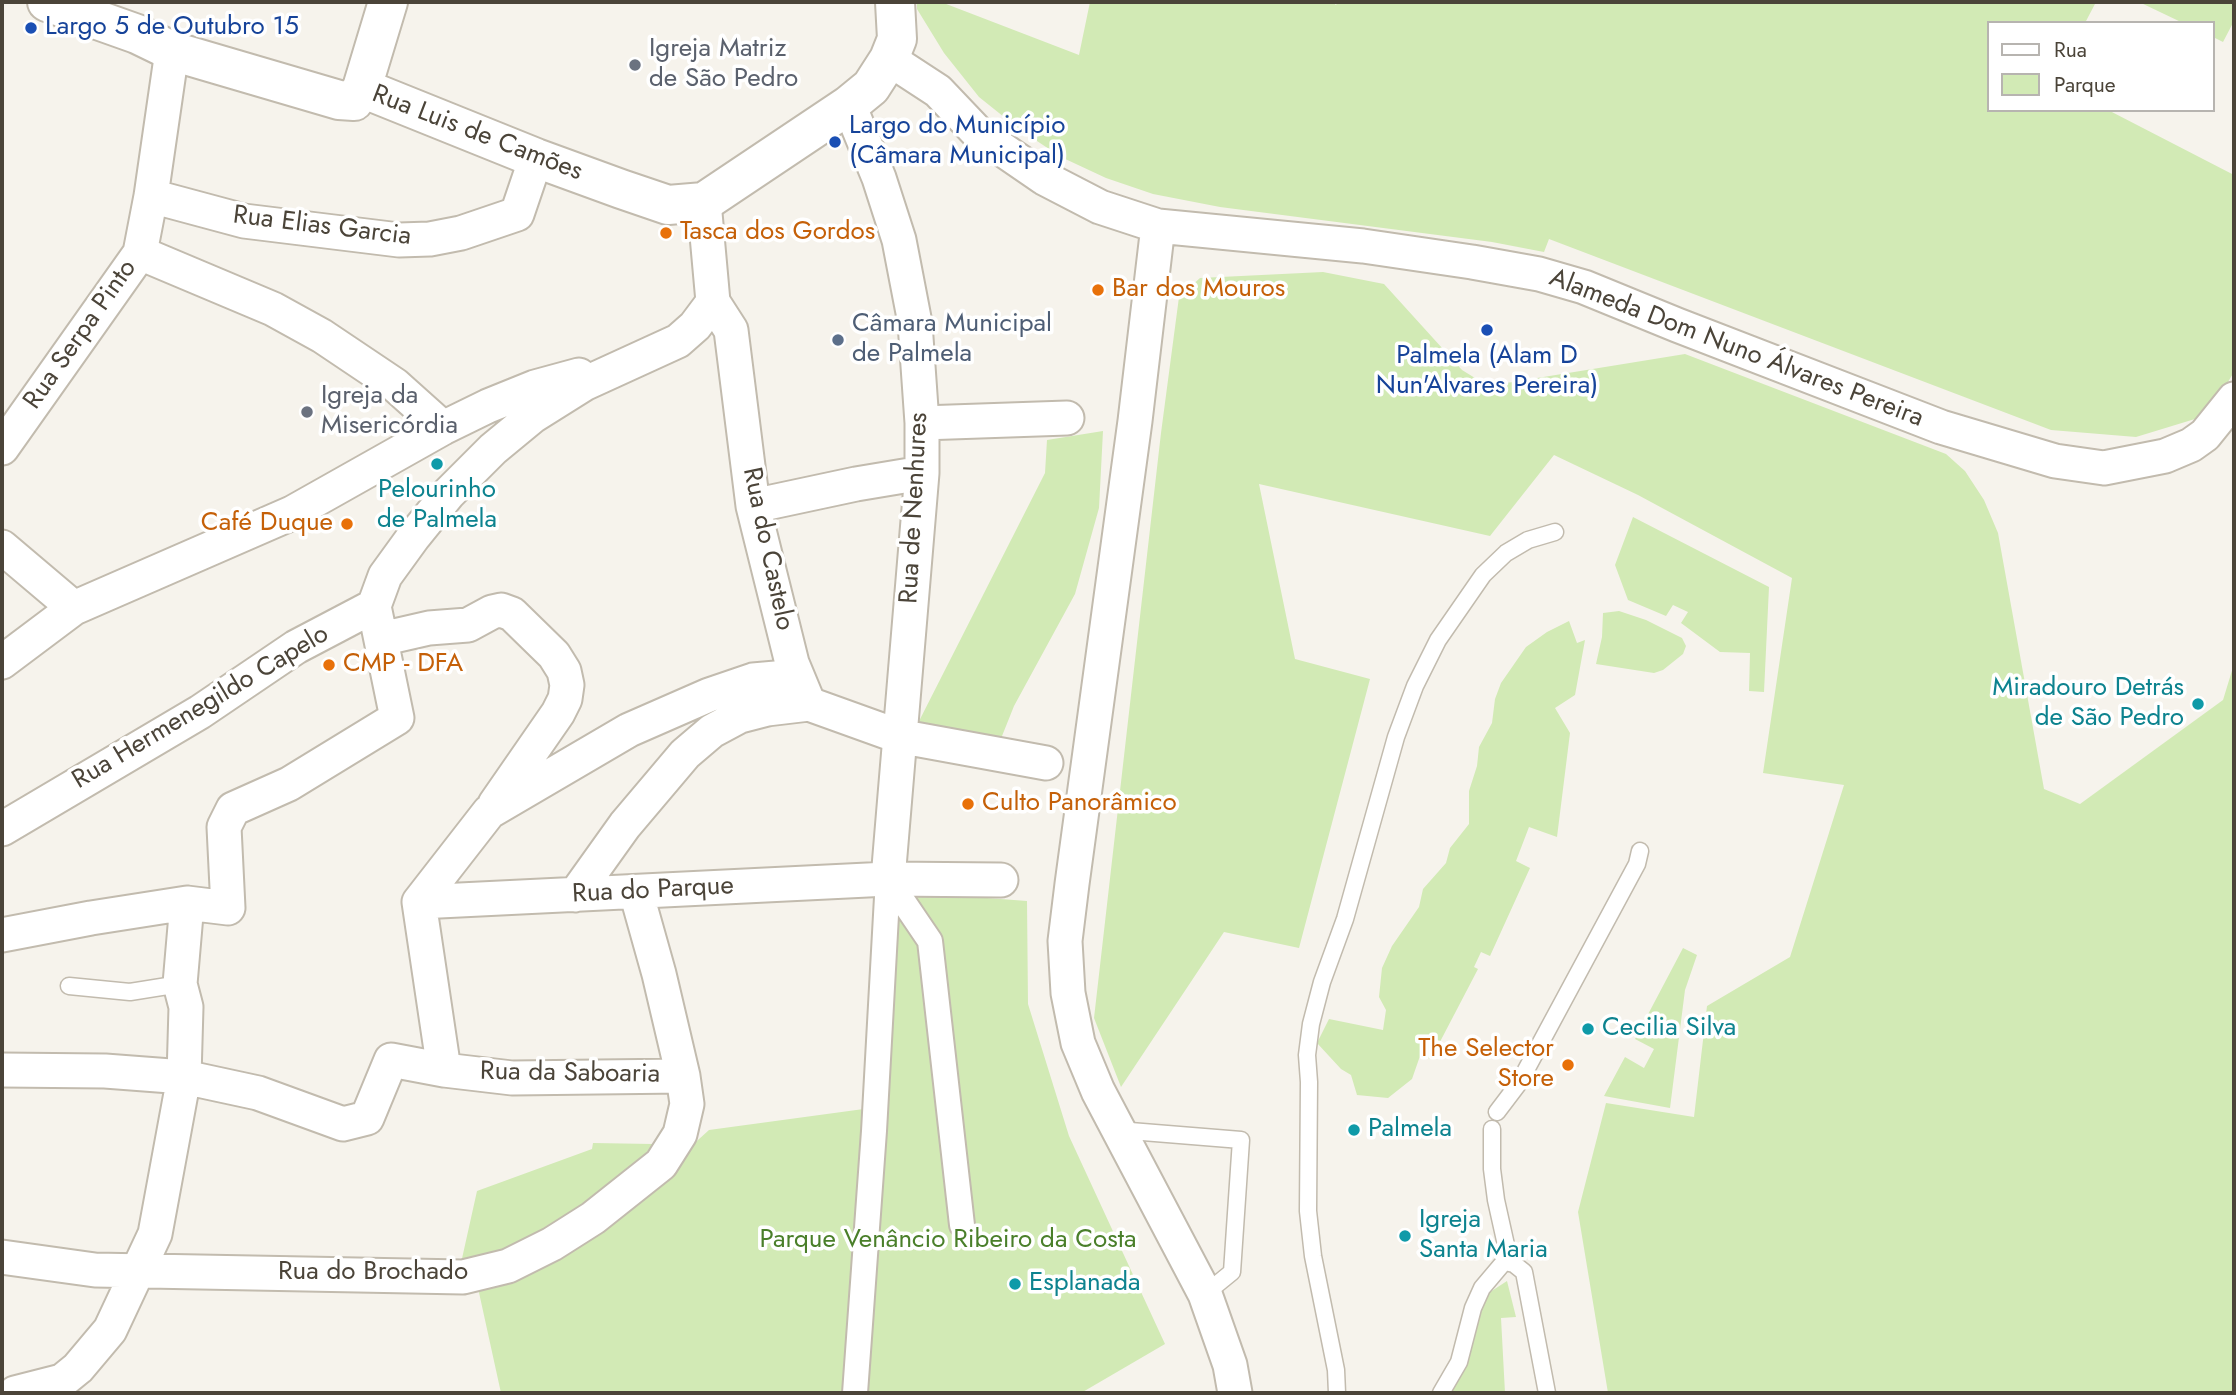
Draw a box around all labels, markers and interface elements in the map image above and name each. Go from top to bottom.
place label: Largo 5 de Outubro 15 [45,12,299,44]
marker: Largo 5 de Outubro 15 [23,20,39,36]
legend [1988,21,2215,112]
place label: Igreja Matriz de São Pedro [649,34,798,96]
text: Rua [2054,35,2087,65]
marker: Igreja Matriz de São Pedro [627,57,643,73]
text: Parque [2054,70,2116,100]
street label: Rua Luis de Camões [367,79,587,189]
place label: Largo do Município (Câmara Municipal) [849,111,1065,172]
marker: Largo do Município (Câmara Municipal) [827,134,843,150]
street label: Rua Elias Garcia [231,201,413,253]
place label: Tasca dos Gordos [680,217,875,249]
marker: Tasca dos Gordos [658,225,674,241]
street label: Rua Serpa Pinto [18,254,144,416]
street label: Alameda Dom Nuno Álvares Pereira [1545,263,1927,435]
place label: Bar dos Mouros [1112,274,1285,306]
marker: Bar dos Mouros [1090,282,1106,298]
place label: Câmara Municipal de Palmela [852,309,1052,370]
marker: Palmela (Alam D Nun'Alvares Pereira) [1479,322,1495,338]
marker: Câmara Municipal de Palmela [830,332,846,348]
place label: Palmela (Alam D Nun'Alvares Pereira) [1376,341,1598,402]
place label: Igreja da Misericórdia [321,381,458,442]
marker: Igreja da Misericórdia [299,404,315,420]
street label: Rua de Nenhures [894,412,936,604]
marker: Pelourinho de Palmela [429,456,445,472]
street label: Rua do Castelo [734,465,800,633]
place label: Pelourinho de Palmela [377,475,497,536]
place label: Café Duque [201,508,333,540]
marker: Café Duque [339,516,355,532]
street label: Rua Hermenegildo Capelo [67,619,335,797]
place label: CMP - DFA [343,649,463,681]
marker: CMP - DFA [321,657,337,673]
place label: Miradouro Detrás de São Pedro [1992,673,2184,734]
marker: Miradouro Detrás de São Pedro [2190,696,2206,712]
place label: Culto Panorâmico [982,788,1177,820]
marker: Culto Panorâmico [960,796,976,812]
street label: Rua do Parque [571,871,735,911]
place label: Cecilia Silva [1602,1013,1736,1045]
marker: Cecilia Silva [1580,1021,1596,1037]
place label: The Selector Store [1418,1034,1554,1096]
street label: Rua da Saboaria [480,1057,660,1091]
marker: The Selector Store [1560,1057,1576,1073]
place label: Palmela [1368,1114,1452,1146]
marker: Palmela [1346,1122,1362,1138]
place label: Igreja Santa Maria [1419,1205,1548,1266]
park label: Parque Venâncio Ribeiro da Costa [760,1225,1136,1257]
marker: Igreja Santa Maria [1397,1228,1413,1244]
street label: Rua do Brochado [278,1257,468,1289]
place label: Esplanada [1029,1268,1141,1300]
marker: Esplanada [1007,1276,1023,1292]

